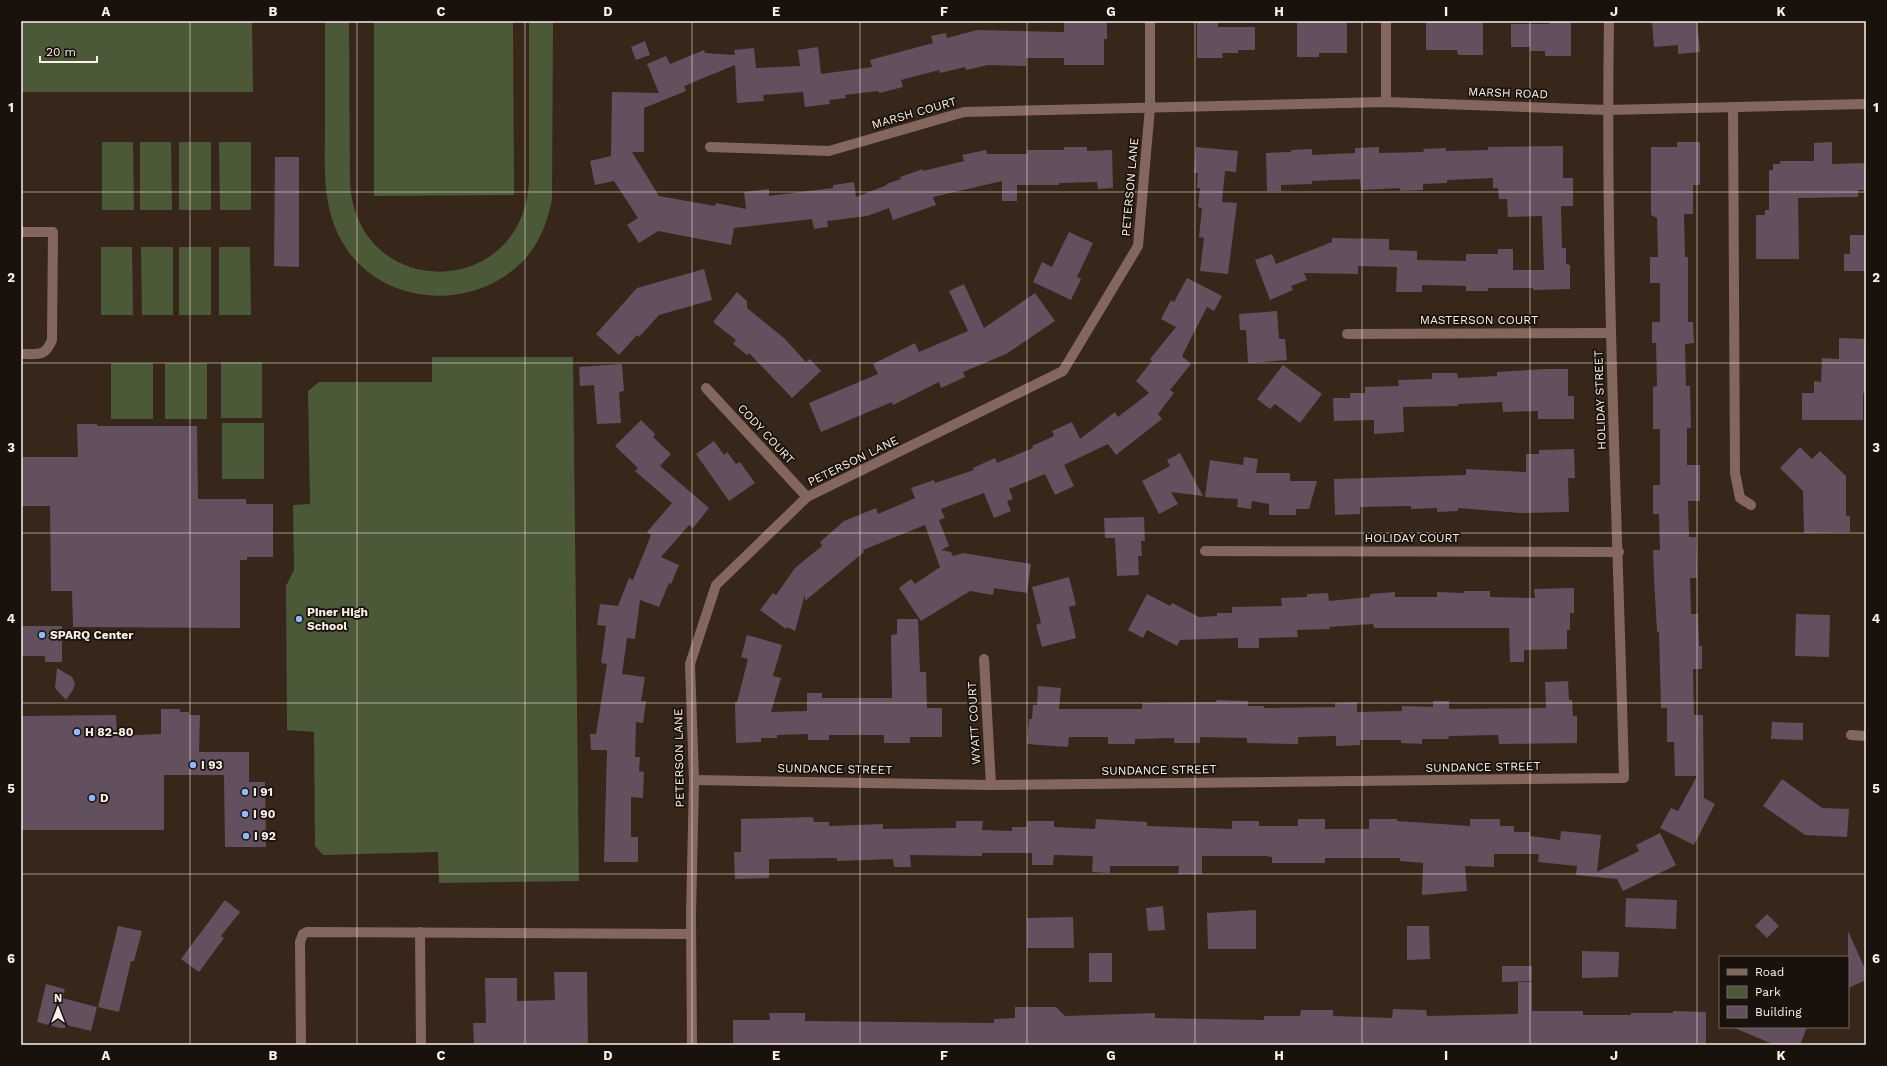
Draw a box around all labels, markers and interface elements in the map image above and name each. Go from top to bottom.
text: A [102,4,111,19]
text: B [269,4,278,19]
text: C [437,4,446,19]
text: D [603,4,613,19]
text: E [772,4,780,19]
text: F [940,4,948,19]
text: G [1106,4,1116,19]
text: H [1274,4,1284,19]
text: I [1444,4,1448,19]
text: J [1610,4,1618,19]
text: K [1776,4,1786,19]
scale bar [40,38,97,64]
text: 20 m [46,45,76,59]
street label: MARSH ROAD [1468,85,1548,101]
street label: MARSH COURT [870,94,958,132]
text: 1 [8,100,14,115]
text: 1 [1873,100,1879,115]
street label: PETERSON LANE [1119,137,1141,237]
text: 2 [7,270,15,285]
text: 2 [1872,270,1880,285]
street label: MASTERSON COURT [1420,313,1538,327]
street label: HOLIDAY STREET [1591,350,1609,450]
street label: CODY COURT [735,401,797,467]
street label: PETERSON LANE [805,433,901,489]
text: 3 [7,440,15,455]
text: 3 [1872,440,1880,455]
street label: HOLIDAY COURT [1364,531,1460,545]
place label: Piner High School [307,605,368,633]
text: 4 [7,611,16,626]
text: 4 [1872,611,1881,626]
marker: Piner High School [294,614,304,624]
place label: SPARQ Center [50,628,134,642]
marker: SPARQ Center [37,630,47,640]
street label: WYATT COURT [965,681,983,765]
street label: PETERSON LANE [671,708,687,808]
place label: H 82-80 [85,725,134,739]
marker: H 82-80 [72,727,82,737]
place label: I 93 [201,758,223,772]
street label: SUNDANCE STREET [1425,759,1541,775]
marker: I 93 [188,760,198,770]
street label: SUNDANCE STREET [777,761,893,777]
street label: SUNDANCE STREET [1101,762,1217,778]
text: 5 [7,781,15,796]
text: 5 [1872,781,1880,796]
place label: I 91 [253,785,273,799]
marker: I 91 [240,787,250,797]
place label: D [100,791,109,805]
marker: D [87,793,97,803]
place label: I 90 [253,807,276,821]
marker: I 90 [240,809,250,819]
place label: I 92 [254,829,276,843]
marker: I 92 [241,831,251,841]
text: 6 [7,951,15,966]
text: 6 [1872,951,1880,966]
legend [1719,956,1849,1028]
text: Road [1755,965,1784,979]
text: Park [1755,985,1781,999]
north arrow [38,988,78,1028]
text: N [54,992,62,1005]
text: Building [1755,1005,1802,1019]
text: A [102,1048,111,1063]
text: B [269,1048,278,1063]
text: C [437,1048,446,1063]
text: D [603,1048,613,1063]
text: E [772,1048,780,1063]
text: F [940,1048,948,1063]
text: G [1106,1048,1116,1063]
text: H [1274,1048,1284,1063]
text: I [1444,1048,1448,1063]
text: J [1610,1048,1618,1063]
text: K [1776,1048,1786,1063]

